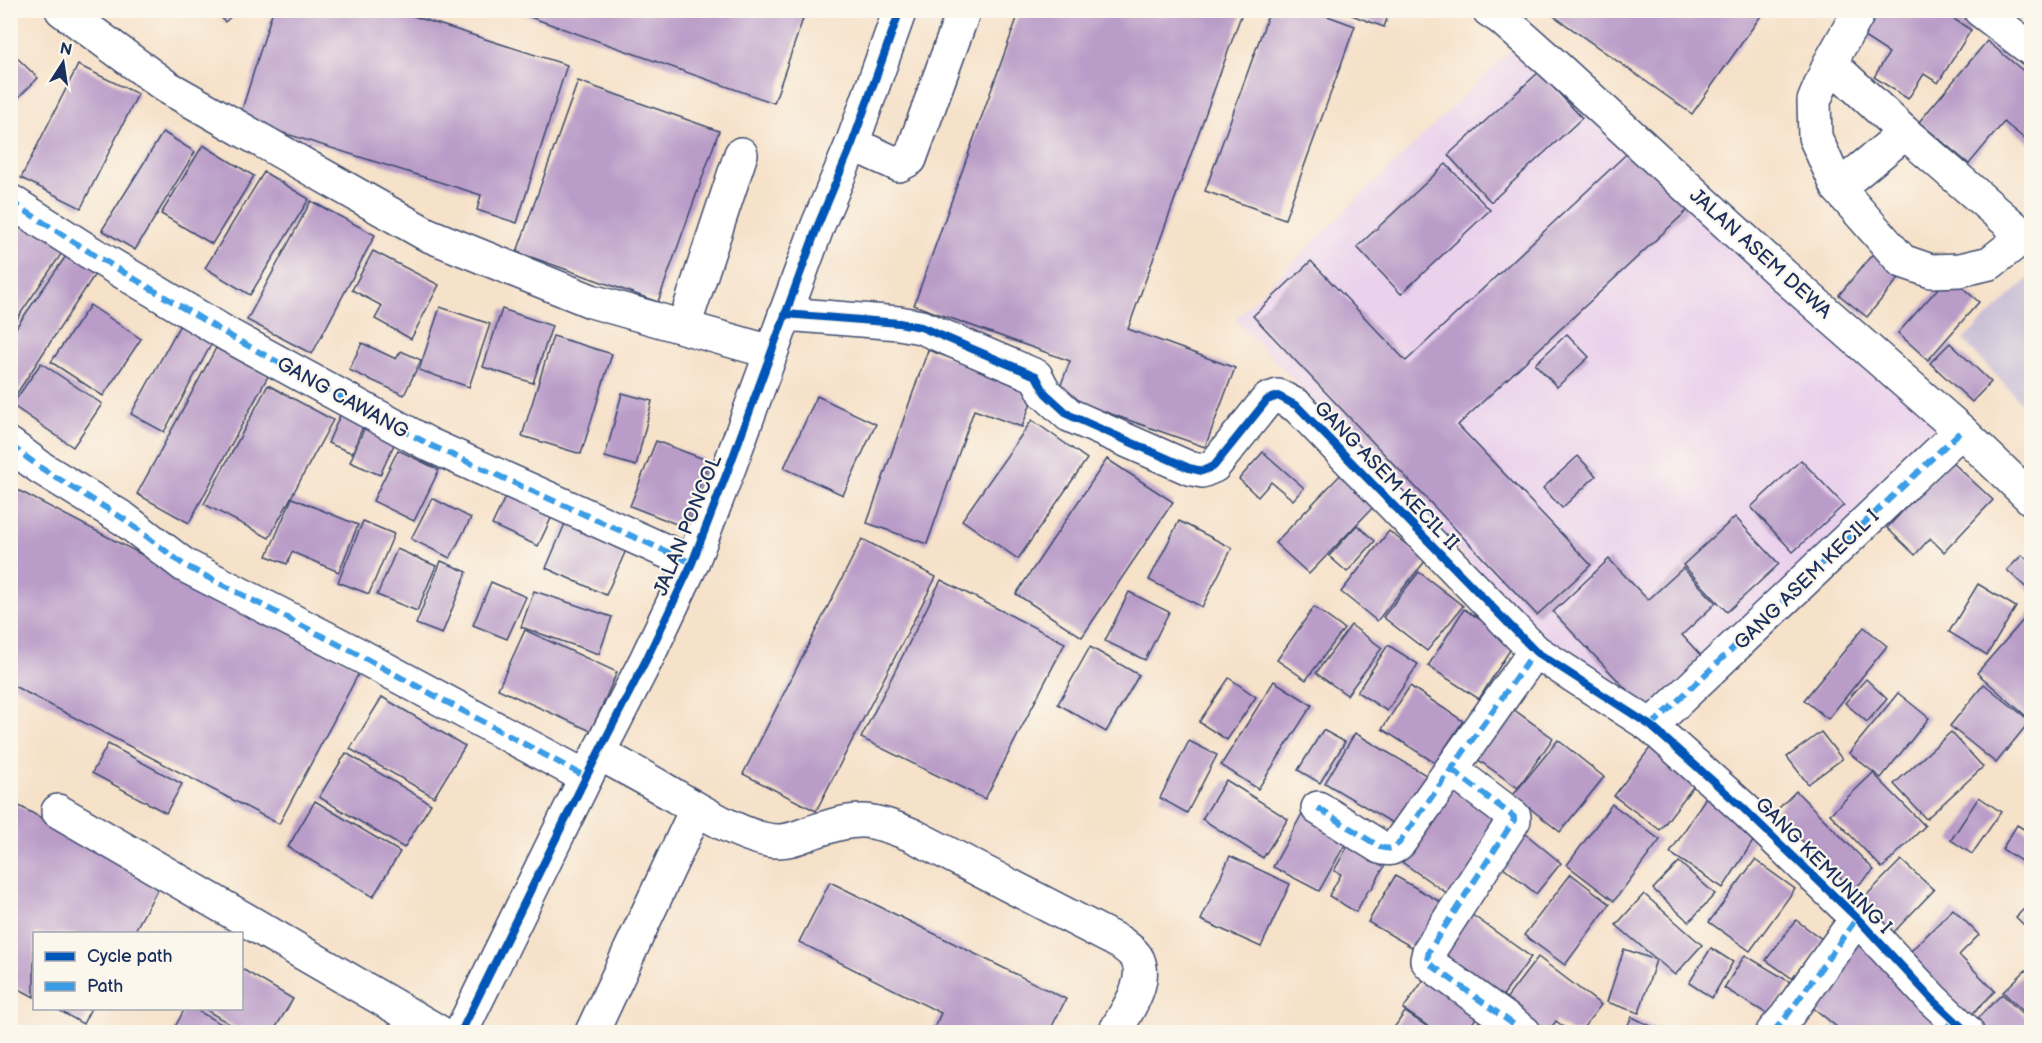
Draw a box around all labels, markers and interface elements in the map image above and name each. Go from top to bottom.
north arrow [33,33,93,93]
text: N [58,39,74,60]
street label: JALAN ASEM DEWA [1684,184,1837,324]
street label: GANG CAWANG [273,352,412,444]
street label: GANG ASEM KECIL II [1309,396,1464,555]
street label: JALAN PONCOL [649,451,727,599]
street label: GANG ASEM KECIL I [1729,504,1884,655]
street label: GANG KEMUNING I [1750,792,1897,939]
legend [33,932,243,1010]
text: Cycle path [87,946,173,967]
text: Path [87,976,123,997]

